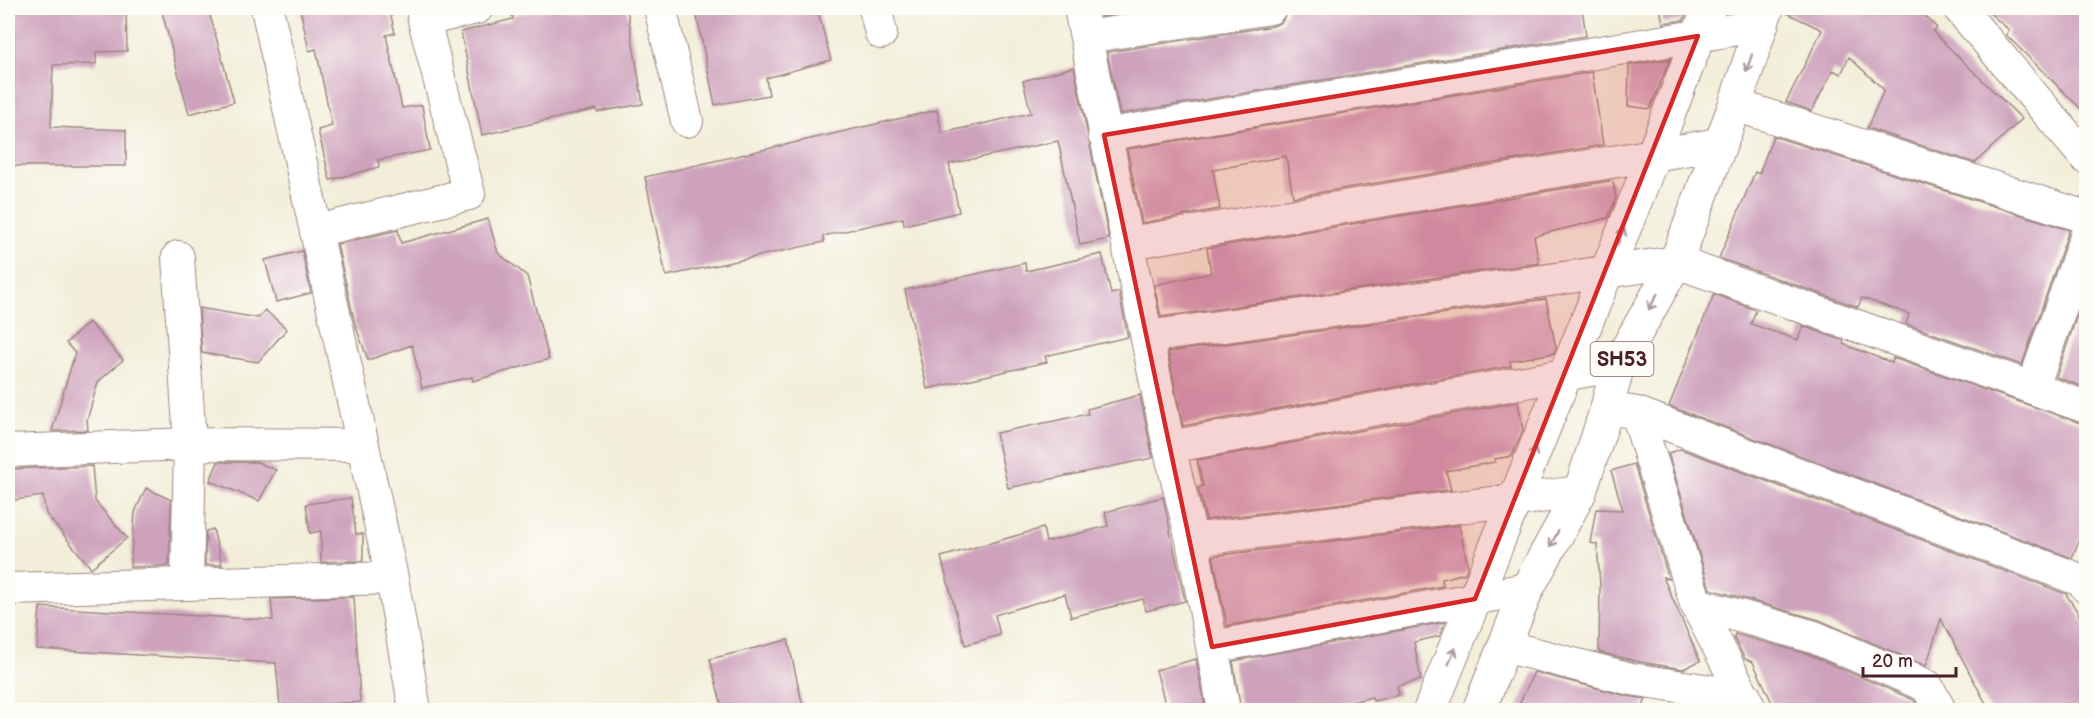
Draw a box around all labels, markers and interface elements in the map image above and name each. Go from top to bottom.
one-way arrow [1743,53,1754,72]
one-way arrow [1616,227,1627,246]
one-way arrow [1647,293,1659,310]
road number: SH53 [1590,342,1654,376]
one-way arrow [1527,447,1538,466]
one-way arrow [1548,530,1560,548]
scale bar [1863,640,1956,678]
one-way arrow [1447,647,1458,666]
text: 20 m [1872,651,1913,672]

